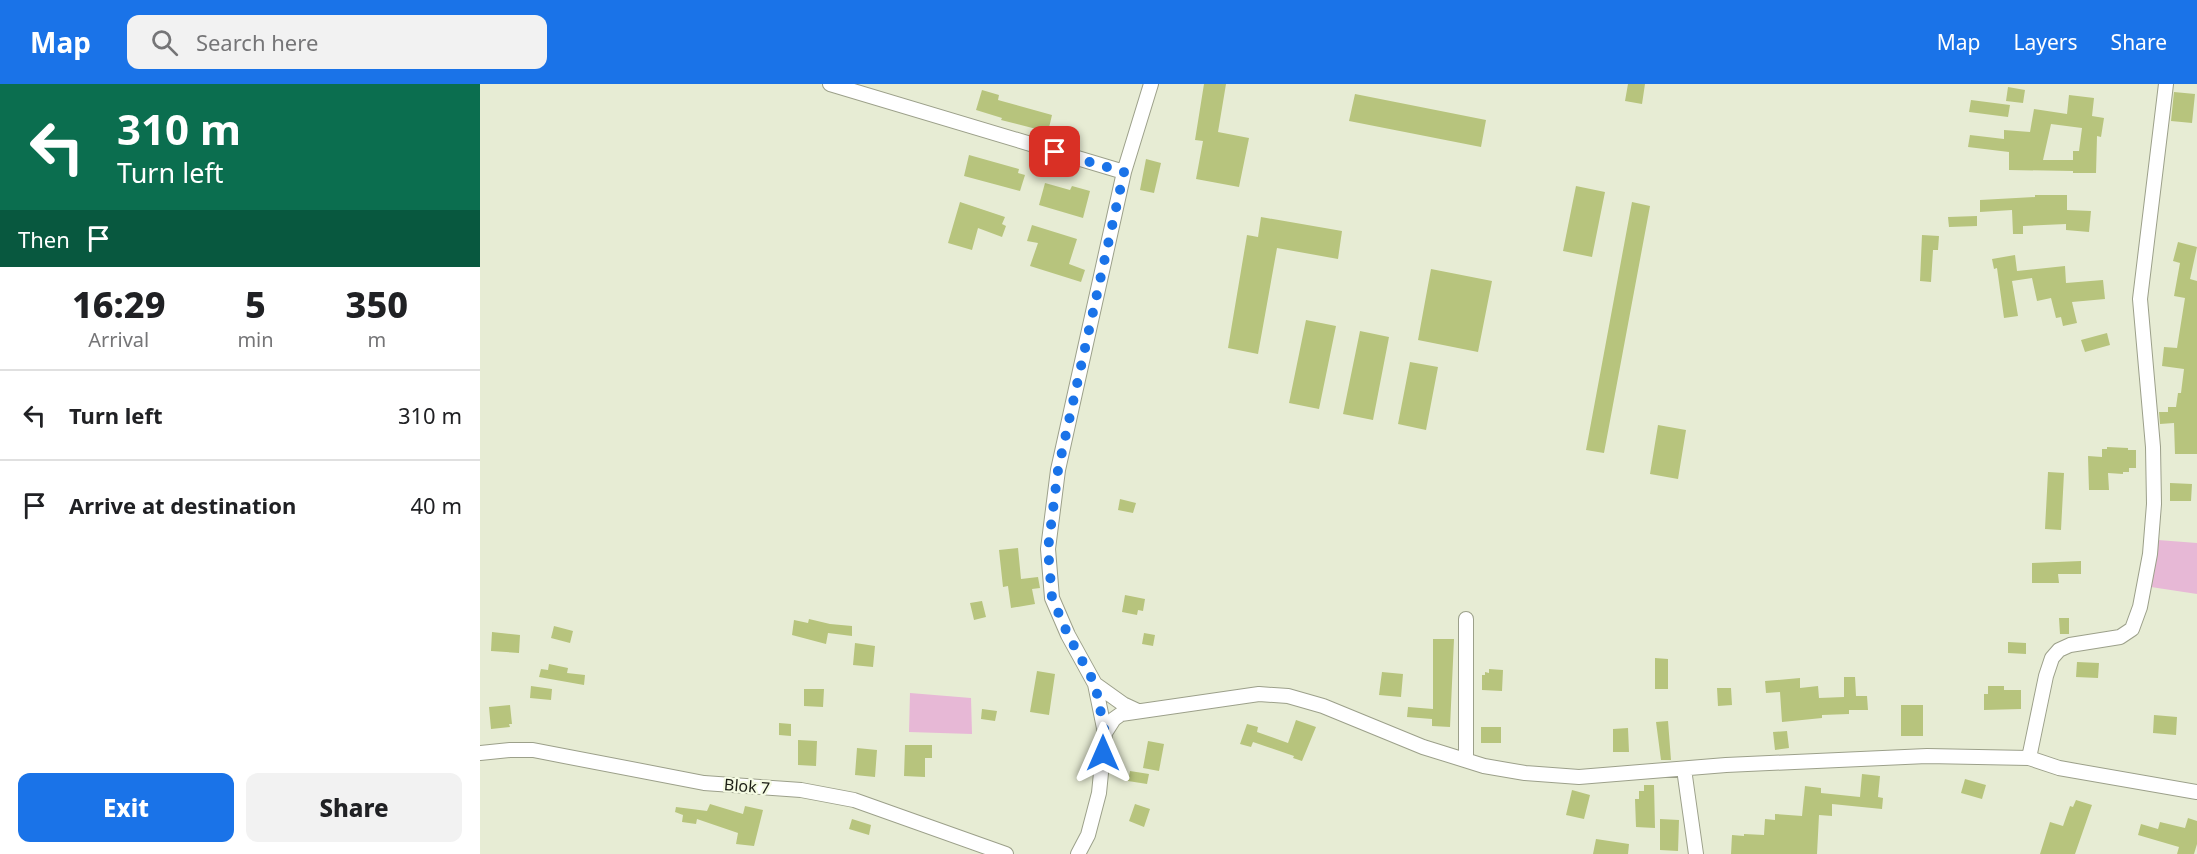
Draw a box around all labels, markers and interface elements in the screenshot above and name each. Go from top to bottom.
search box [127,15,547,69]
text: Map [30,23,91,61]
icon: search [148,26,181,59]
text: Search here [196,27,318,57]
text: Map [1937,28,1981,56]
text: Layers [2014,28,2078,56]
text: Share [2111,28,2167,56]
text: 310 m [117,100,241,157]
icon: left [18,108,96,186]
pin [1029,126,1080,177]
icon: arrive [1038,135,1071,168]
text: Turn left [117,154,223,191]
icon: arrive [82,222,115,255]
text: Then [18,224,70,254]
text: 16:29 [72,280,165,329]
text: 5 [245,280,266,329]
text: 350 [346,280,408,329]
text: Arrival [88,326,149,353]
text: min [237,326,274,353]
text: m [367,326,386,353]
icon: left [18,399,51,432]
text: Turn left [69,400,163,430]
text: 310 m [398,400,462,430]
icon: arrive [18,489,51,522]
text: Arrive at destination [69,490,296,520]
text: 40 m [411,490,462,520]
position arrow [1071,721,1135,785]
button: Exit [18,773,234,842]
button: Share [246,773,462,842]
street label: Blok 7 [723,773,771,799]

